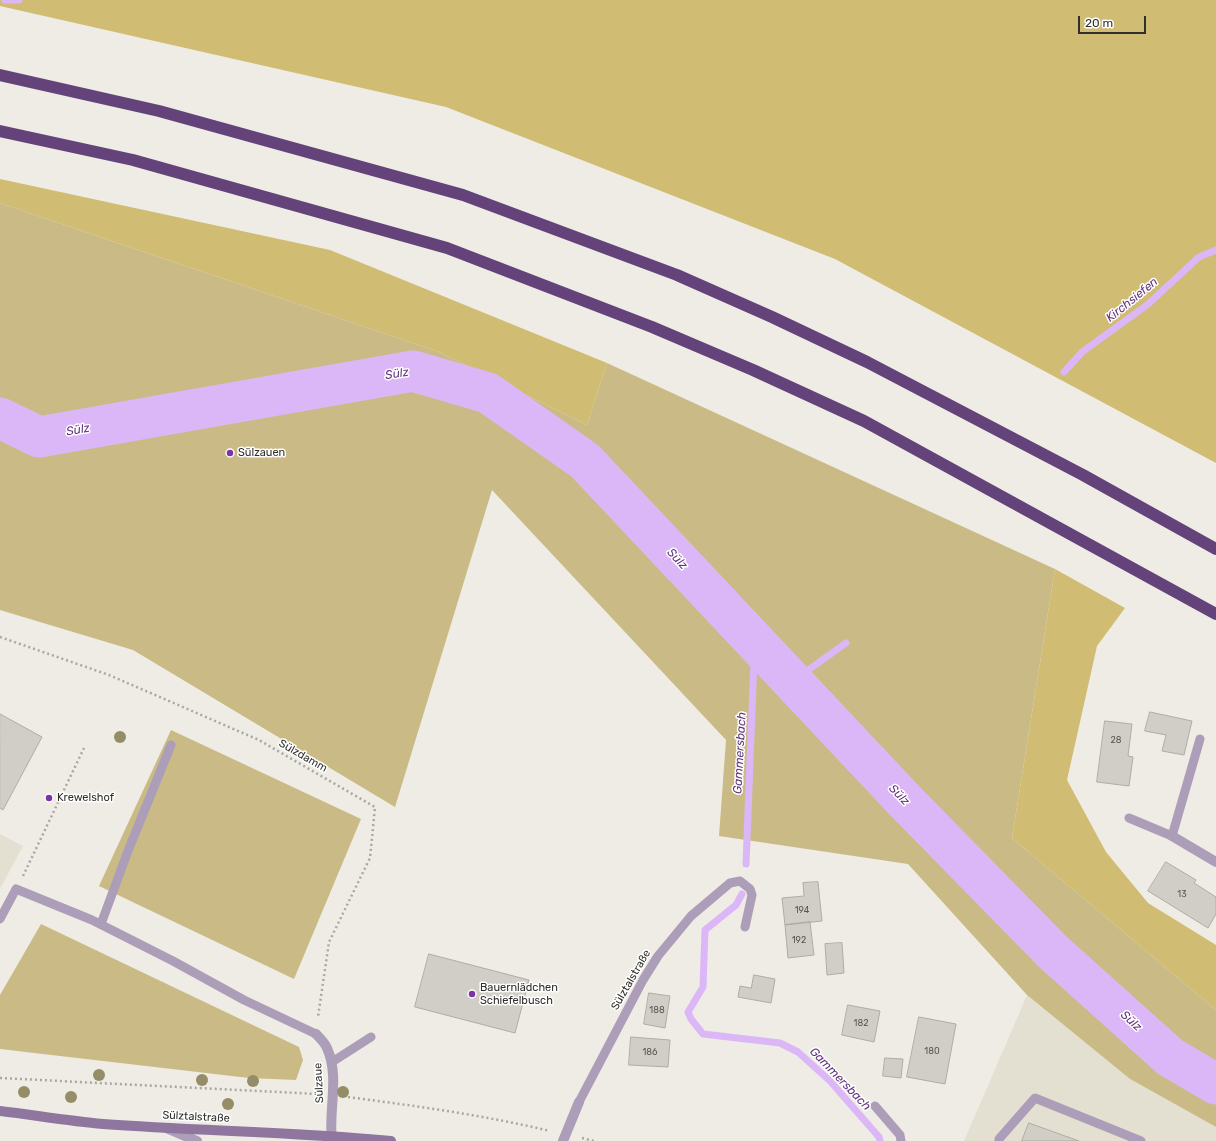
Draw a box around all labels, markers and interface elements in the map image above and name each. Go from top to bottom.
scale bar [1080,8,1148,34]
text: 20 m [1085,16,1113,30]
water label: Kirchsiefen [1103,275,1161,325]
water label: Sülz [384,365,410,383]
water label: Sülz [65,421,91,439]
place label: Sülzauen [238,446,285,460]
marker: Sülzauen [225,448,235,458]
water label: Sülz [664,545,690,573]
water label: Gammersbach [731,712,749,794]
house number: 28 [1110,735,1122,745]
street label: Sülzdamm [276,737,330,775]
water label: Sülz [886,781,912,809]
place label: Krewelshof [57,791,114,805]
marker: Krewelshof [44,793,54,803]
house number: 13 [1177,889,1187,899]
house number: 194 [795,905,809,915]
house number: 192 [792,935,806,945]
street label: Sülztalstraße [608,947,654,1013]
place label: Bauernlädchen Schiefelbusch [480,981,558,1007]
marker: Bauernlädchen Schiefelbusch [467,989,477,999]
house number: 188 [649,1005,665,1015]
water label: Sülz [1117,1008,1145,1034]
house number: 182 [854,1018,868,1028]
water label: Gammersbach [806,1044,874,1114]
house number: 180 [924,1046,940,1056]
house number: 186 [642,1047,658,1057]
street label: Sülzaue [311,1062,327,1104]
street label: Sülztalstraße [162,1109,230,1125]

